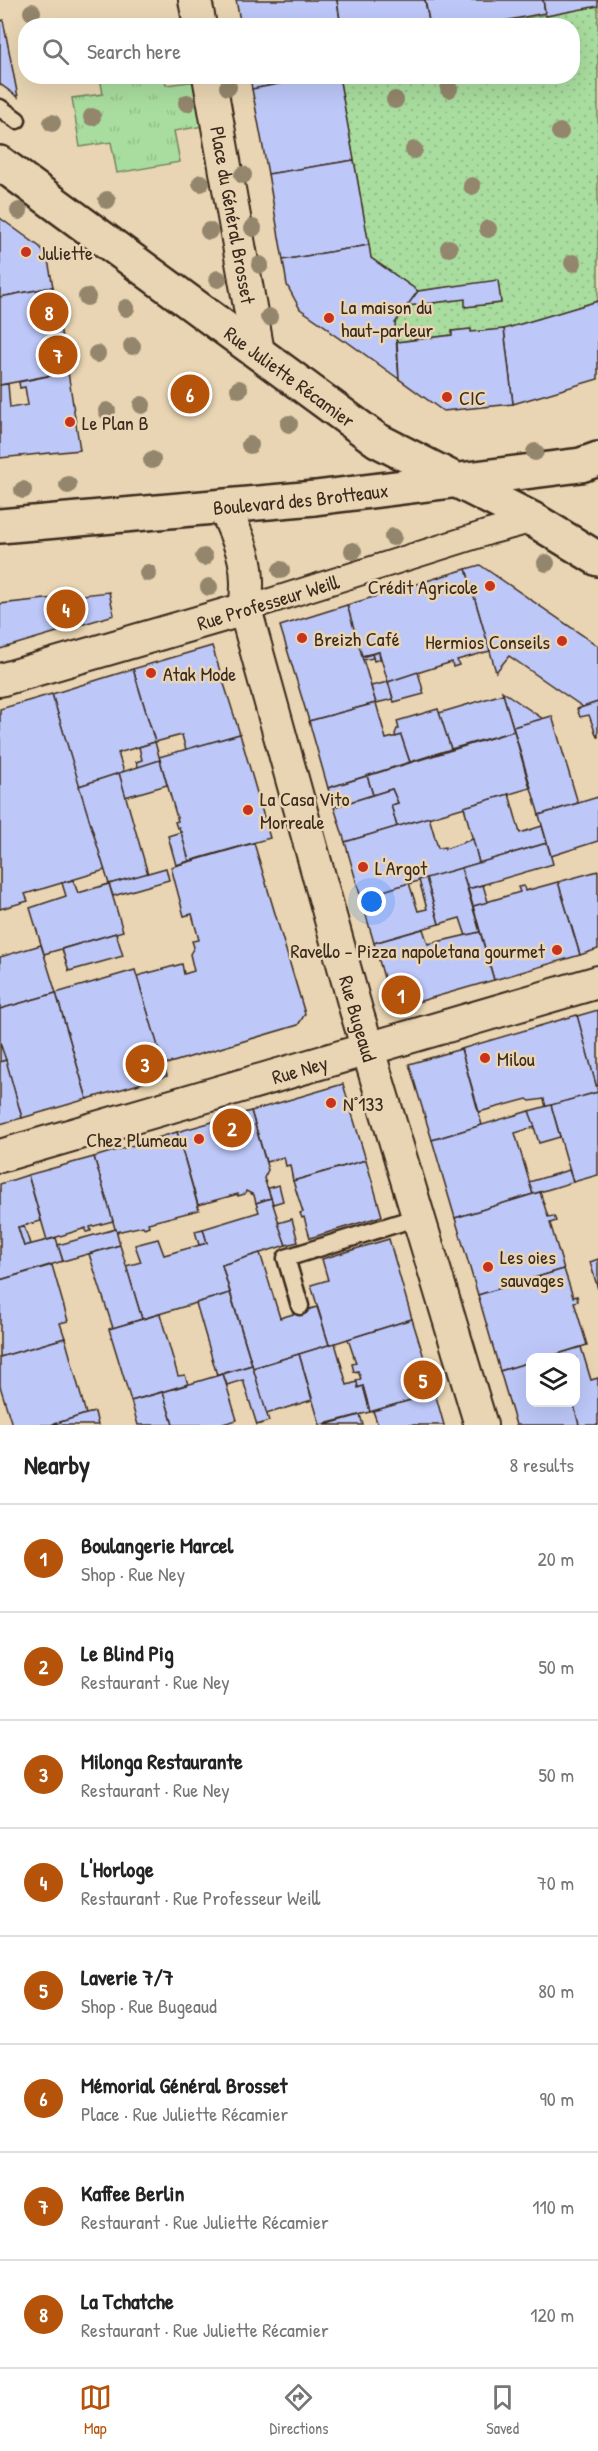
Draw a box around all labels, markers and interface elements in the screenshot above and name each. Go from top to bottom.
search box [18,18,580,84]
icon: search [39,35,72,68]
text: Search here [87,36,181,66]
street label: Place du Général Brosset [205,124,263,307]
place label: Juliette [38,239,93,266]
marker: Juliette [19,245,33,259]
pin: 8 [29,290,68,334]
place label: La maison du haut-parleur [341,293,434,343]
marker: La maison du haut-parleur [322,311,336,325]
street label: Rue Juliette Récamier [219,319,361,433]
pin: 7 [38,332,78,378]
pin: 6 [170,372,210,416]
place label: CIC [459,384,486,411]
marker: CIC [440,390,454,404]
place label: Le Plan B [82,409,149,436]
marker: Le Plan B [63,415,77,429]
street label: Boulevard des Brotteaux [212,476,390,521]
street label: Rue Professeur Weill [194,567,343,636]
place label: Crédit Agricole [368,573,478,600]
marker: Crédit Agricole [483,579,497,593]
pin: 4 [46,586,86,632]
place label: Breizh Café [314,625,400,652]
place label: Hermios Conseils [425,628,550,655]
marker: Breizh Café [295,631,309,645]
marker: Hermios Conseils [555,634,569,648]
place label: Atak Mode [163,660,236,687]
marker: Atak Mode [144,666,158,680]
place label: La Casa Vito Morreale [260,785,349,835]
marker: La Casa Vito Morreale [241,803,255,817]
place label: L'Argot [375,854,428,881]
marker: L'Argot [356,860,370,874]
your location [357,887,386,916]
place label: Ravello - Pizza napoletana gourmet [290,937,546,964]
marker: Ravello - Pizza napoletana gourmet [550,943,564,957]
street label: Rue Bugeaud [334,972,384,1065]
pin: 1 [382,972,420,1018]
pin: 3 [126,1042,164,1086]
place label: Milou [497,1045,535,1072]
street label: Rue Ney [269,1048,331,1090]
marker: Milou [478,1051,492,1065]
place label: N°133 [343,1090,383,1117]
marker: N°133 [324,1096,338,1110]
pin: 2 [212,1106,252,1150]
place label: Chez Plumeau [86,1126,187,1153]
marker: Chez Plumeau [192,1132,206,1146]
place label: Les oies sauvages [500,1243,564,1293]
marker: Les oies sauvages [481,1260,495,1274]
map controls [526,1353,580,1407]
button: layers [526,1353,580,1407]
pin: 5 [404,1358,442,1402]
text: Nearby [24,1447,90,1482]
text: 8 results [509,1451,574,1478]
text: Boulangerie Marcel [81,1530,233,1560]
text: 1 [40,1545,47,1572]
text: 20 m [537,1545,574,1572]
text: Shop · Rue Ney [81,1560,185,1587]
text: Le Blind Pig [81,1638,174,1668]
text: 2 [39,1653,48,1680]
text: 50 m [538,1653,574,1680]
text: Restaurant · Rue Ney [81,1668,230,1695]
text: Milonga Restaurante [81,1746,243,1776]
text: 3 [39,1761,48,1788]
text: 50 m [538,1761,574,1788]
text: Restaurant · Rue Ney [81,1776,230,1803]
text: L'Horloge [81,1854,154,1884]
text: 4 [40,1869,47,1896]
text: 70 m [537,1869,574,1896]
text: Restaurant · Rue Professeur Weill [81,1884,320,1911]
text: Laverie 7/7 [81,1962,174,1992]
text: 5 [39,1977,48,2004]
text: 80 m [538,1977,574,2004]
text: Shop · Rue Bugeaud [81,1992,217,2019]
text: Mémorial Général Brosset [81,2070,287,2100]
text: 6 [40,2085,47,2112]
text: 90 m [540,2085,574,2112]
text: Place · Rue Juliette Récamier [81,2100,288,2127]
text: Kaffee Berlin [81,2178,184,2208]
text: 7 [39,2193,48,2220]
text: 110 m [532,2193,574,2220]
text: Restaurant · Rue Juliette Récamier [81,2208,329,2235]
text: La Tchatche [81,2286,174,2316]
text: 8 [39,2301,48,2328]
text: 120 m [530,2301,574,2328]
text: Restaurant · Rue Juliette Récamier [81,2316,329,2343]
tab: Map [79,2381,112,2439]
tab: Directions [270,2381,328,2439]
tab: Saved [486,2381,519,2439]

